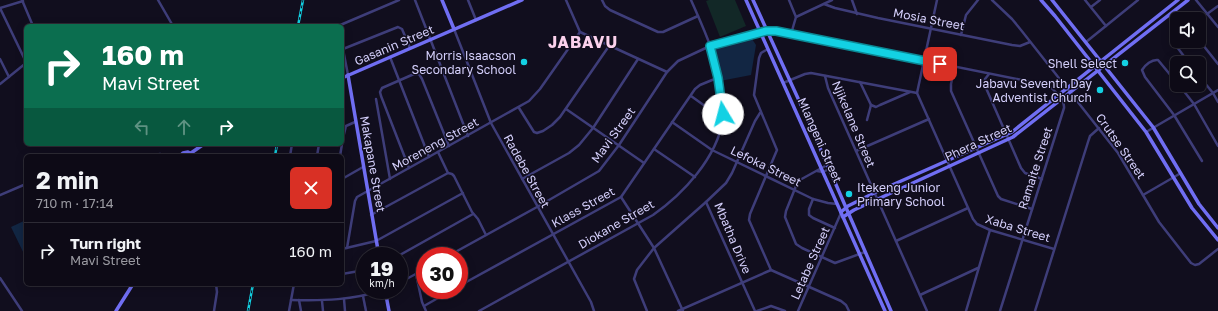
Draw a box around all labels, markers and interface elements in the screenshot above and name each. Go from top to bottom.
street label: Mosia Street [892,5,966,33]
map controls [1170,12,1206,92]
button: sound [1170,12,1206,48]
street label: Gasanin Street [352,21,436,68]
district label: JABAVU [548,32,618,52]
text: 160 m [102,38,184,71]
icon: right [36,40,88,92]
pin [923,47,957,81]
place label: Morris Isaacson Secondary School [411,48,516,77]
icon: arrive [929,53,951,75]
place label: Shell Select [1048,56,1117,71]
button: search [1170,56,1206,92]
marker: Morris Isaacson Secondary School [519,57,529,67]
marker: Shell Select [1120,58,1130,68]
text: Mavi Street [102,72,200,94]
place label: Jabavu Seventh Day Adventist Church [976,76,1092,105]
street label: Njikelane Street [829,78,879,170]
marker: Jabavu Seventh Day Adventist Church [1095,85,1105,95]
position arrow [702,93,744,135]
street label: Mlangeni Street [794,95,846,185]
street label: Mavi Street [588,104,638,166]
street label: Crutse Street [1093,110,1149,182]
street label: Moreneng Street [389,114,481,174]
street label: Makapane Street [357,115,389,214]
icon: left [131,116,153,138]
icon: ahead [173,116,195,138]
icon: right [215,116,237,138]
street label: Phera Street [942,120,1014,164]
street label: Ramaite Street [1015,125,1055,211]
street label: Radebe Street [501,131,554,211]
street label: Lefoka Street [728,142,804,190]
text: 2 min [36,165,99,194]
button: close [290,167,332,209]
place label: Itekeng Junior Primary School [857,180,945,209]
street label: Klass Street [549,183,617,231]
marker: Itekeng Junior Primary School [844,189,854,199]
text: 710 m · 17:14 [36,195,114,211]
street label: Diokane Street [575,196,657,252]
street label: Mbatha Drive [711,200,755,276]
street label: Xaba Street [984,211,1053,245]
street label: Letabe Street [787,224,833,302]
text: Turn right [70,234,141,252]
icon: right [36,240,58,262]
text: 160 m [289,242,332,260]
speed limit sign: 30 [416,247,468,299]
text: Mavi Street [70,252,141,268]
text: 19 [370,256,393,280]
text: km/h [369,277,395,289]

